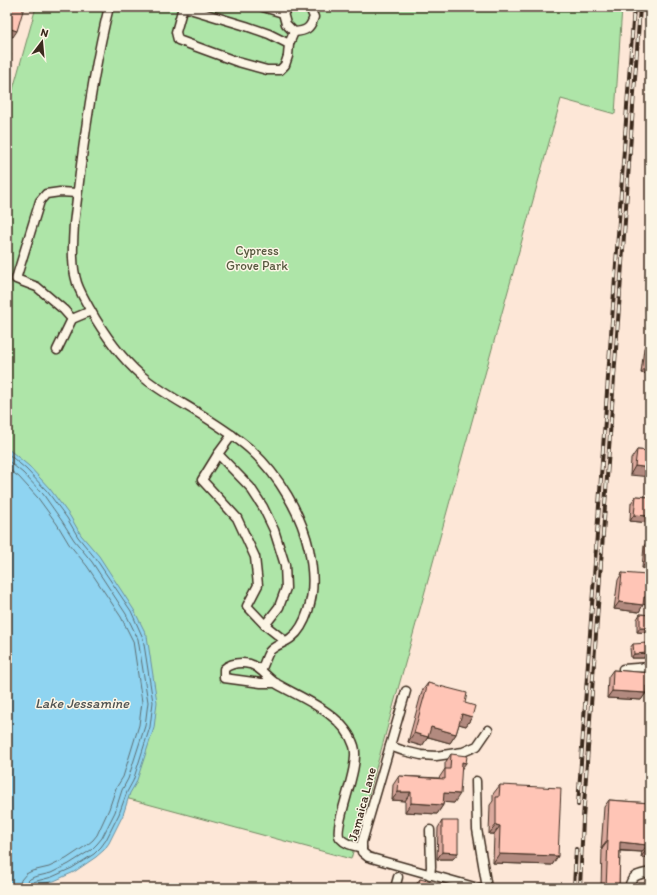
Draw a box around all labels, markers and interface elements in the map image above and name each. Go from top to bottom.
north arrow [22,22,62,62]
text: N [39,26,50,40]
park label: Cypress Grove Park [226,243,288,273]
water label: Lake Jessamine [35,695,130,712]
street label: Jamaica Lane [345,766,379,842]

